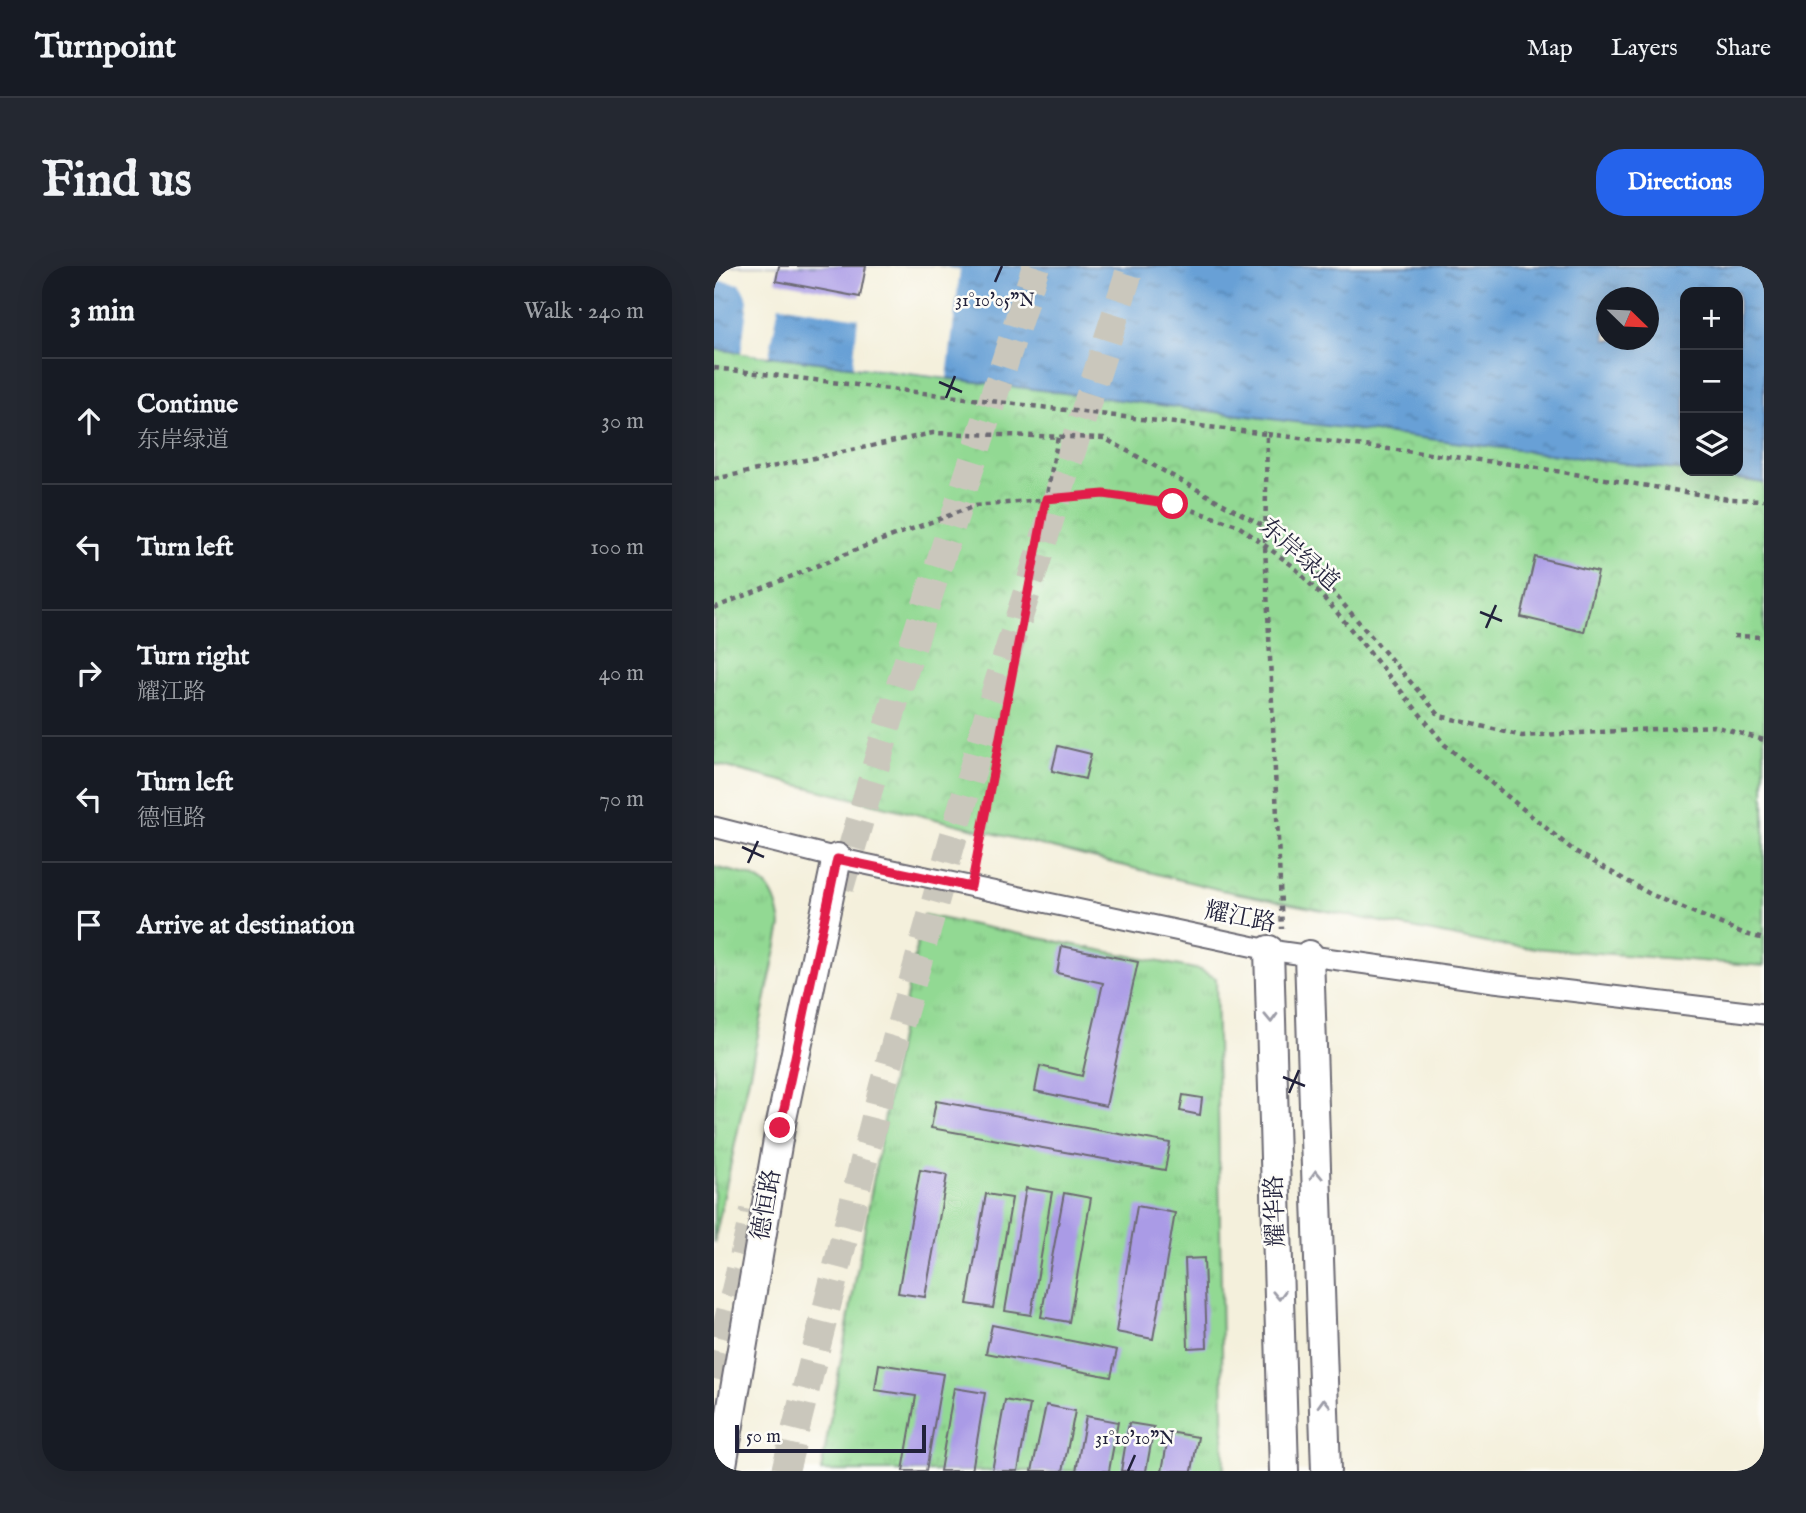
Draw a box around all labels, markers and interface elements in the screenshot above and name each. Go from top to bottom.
text: Turnpoint [35,27,176,69]
text: Map [1527,33,1573,64]
text: Layers [1611,33,1678,64]
text: Share [1716,33,1771,64]
button: Directions [1596,149,1764,216]
text: Find us [42,151,192,213]
north arrow [1596,287,1659,350]
map controls [1680,287,1743,476]
button: + [1680,287,1743,350]
text: 31°10'05"N [955,290,1035,313]
text: 3 min [70,293,135,331]
text: Walk · 240 m [524,297,644,326]
button: − [1680,350,1743,413]
text: Continue [137,388,238,421]
icon: ahead [70,402,108,440]
text: 30 m [601,407,644,436]
button: layers [1680,413,1743,476]
text: 东岸绿道 [137,426,229,455]
route start [1157,488,1188,519]
street label: 东岸绿道 [1253,512,1345,598]
icon: left [70,528,108,566]
text: Turn left [137,531,234,564]
text: 100 m [590,533,644,562]
text: Turn right [137,640,250,673]
icon: right [70,654,108,692]
text: 40 m [599,659,644,688]
text: 耀江路 [137,678,206,707]
text: Turn left [137,766,234,799]
icon: left [70,780,108,818]
text: 70 m [599,785,644,814]
text: 德恒路 [137,804,206,833]
street label: 耀江路 [1202,896,1278,940]
icon: arrive [70,906,108,944]
text: Arrive at destination [137,909,355,942]
one-way arrow [1263,1014,1279,1024]
route end [764,1112,795,1143]
street label: 德恒路 [745,1167,789,1243]
one-way arrow [1309,1170,1324,1181]
street label: 耀华路 [1259,1174,1293,1248]
one-way arrow [1271,1289,1286,1300]
one-way arrow [1316,1397,1331,1408]
scale bar [735,1422,926,1454]
text: 50 m [746,1425,781,1449]
text: 31°10'10"N [1095,1428,1175,1451]

